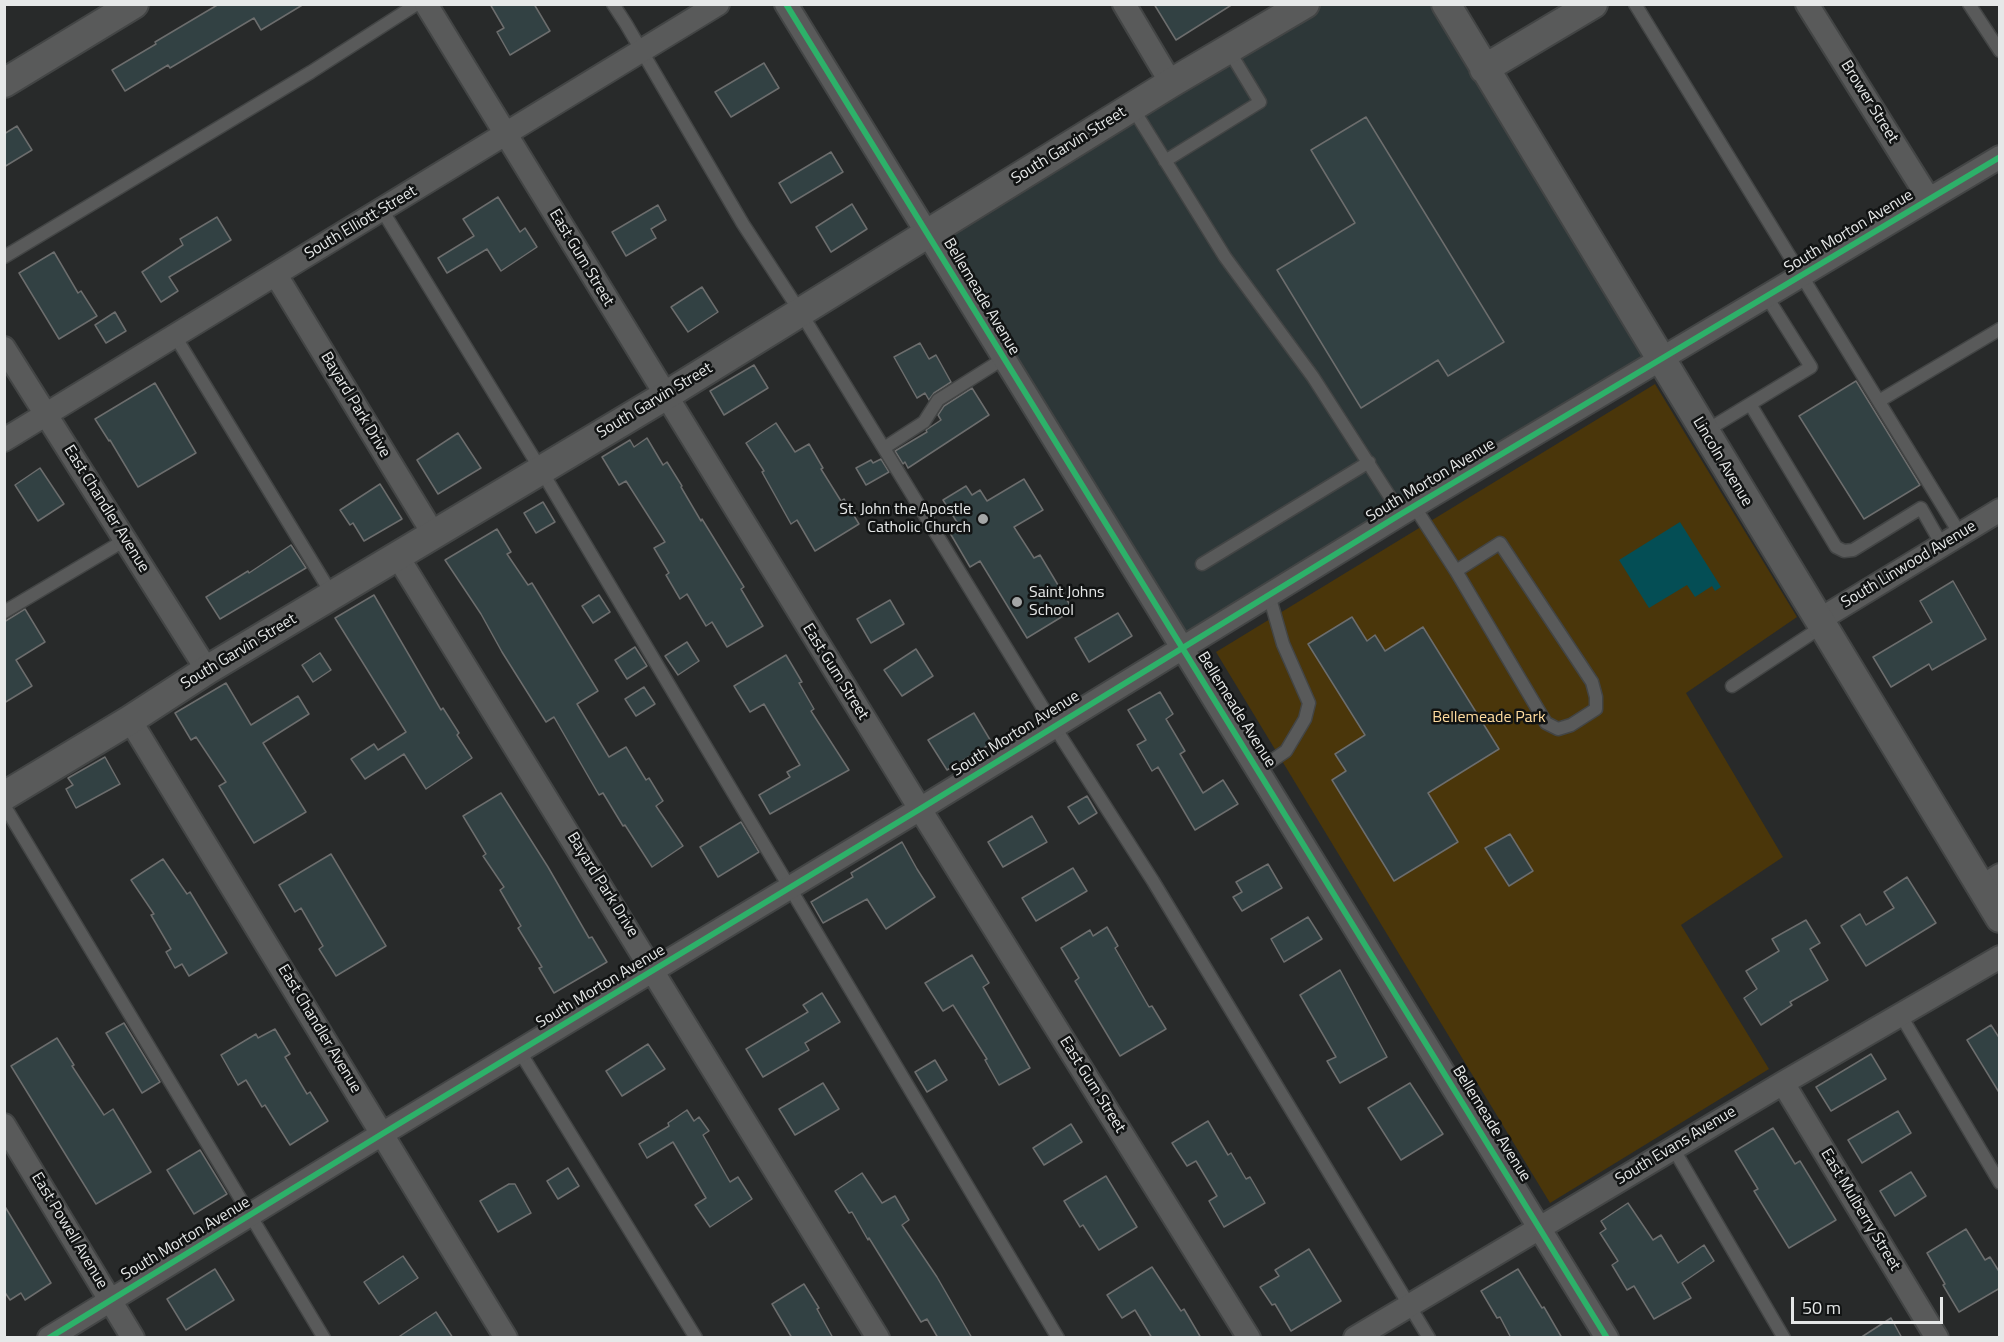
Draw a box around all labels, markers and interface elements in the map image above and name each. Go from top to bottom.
street label: Brower Street [1836,57,1902,147]
street label: South Garvin Street [1008,103,1130,189]
street label: South Elliott Street [301,182,421,264]
street label: South Morton Avenue [1781,186,1917,278]
street label: East Gum Street [544,206,618,310]
street label: Bellemeade Avenue [939,235,1023,359]
street label: Bayard Park Drive [316,349,394,461]
street label: South Garvin Street [594,359,716,443]
street label: Lincoln Avenue [1688,414,1756,510]
street label: South Morton Avenue [1363,435,1499,527]
street label: East Chandler Avenue [59,442,153,576]
place label: St. John the Apostle Catholic Church [839,500,971,538]
marker: St. John the Apostle Catholic Church [976,512,990,526]
street label: South Linwood Avenue [1838,517,1980,613]
place label: Saint Johns School [1029,583,1104,621]
marker: Saint Johns School [1010,595,1024,609]
street label: South Garvin Street [178,610,300,694]
street label: East Gum Street [798,620,872,724]
street label: Bellemeade Avenue [1193,649,1279,771]
street label: South Morton Avenue [949,687,1083,781]
park label: Bellemeade Park [1432,708,1546,728]
street label: Bayard Park Drive [562,829,642,941]
street label: South Morton Avenue [533,941,669,1033]
street label: East Chandler Avenue [273,961,365,1097]
street label: East Gum Street [1055,1033,1129,1137]
street label: Bellemeade Avenue [1448,1063,1534,1185]
street label: South Evans Avenue [1612,1102,1740,1190]
street label: East Mulberry Street [1816,1145,1904,1275]
street label: East Powell Avenue [27,1169,111,1293]
street label: South Morton Avenue [118,1193,254,1285]
scale bar [1794,1285,1946,1323]
text: 50 m [1802,1294,1841,1321]

